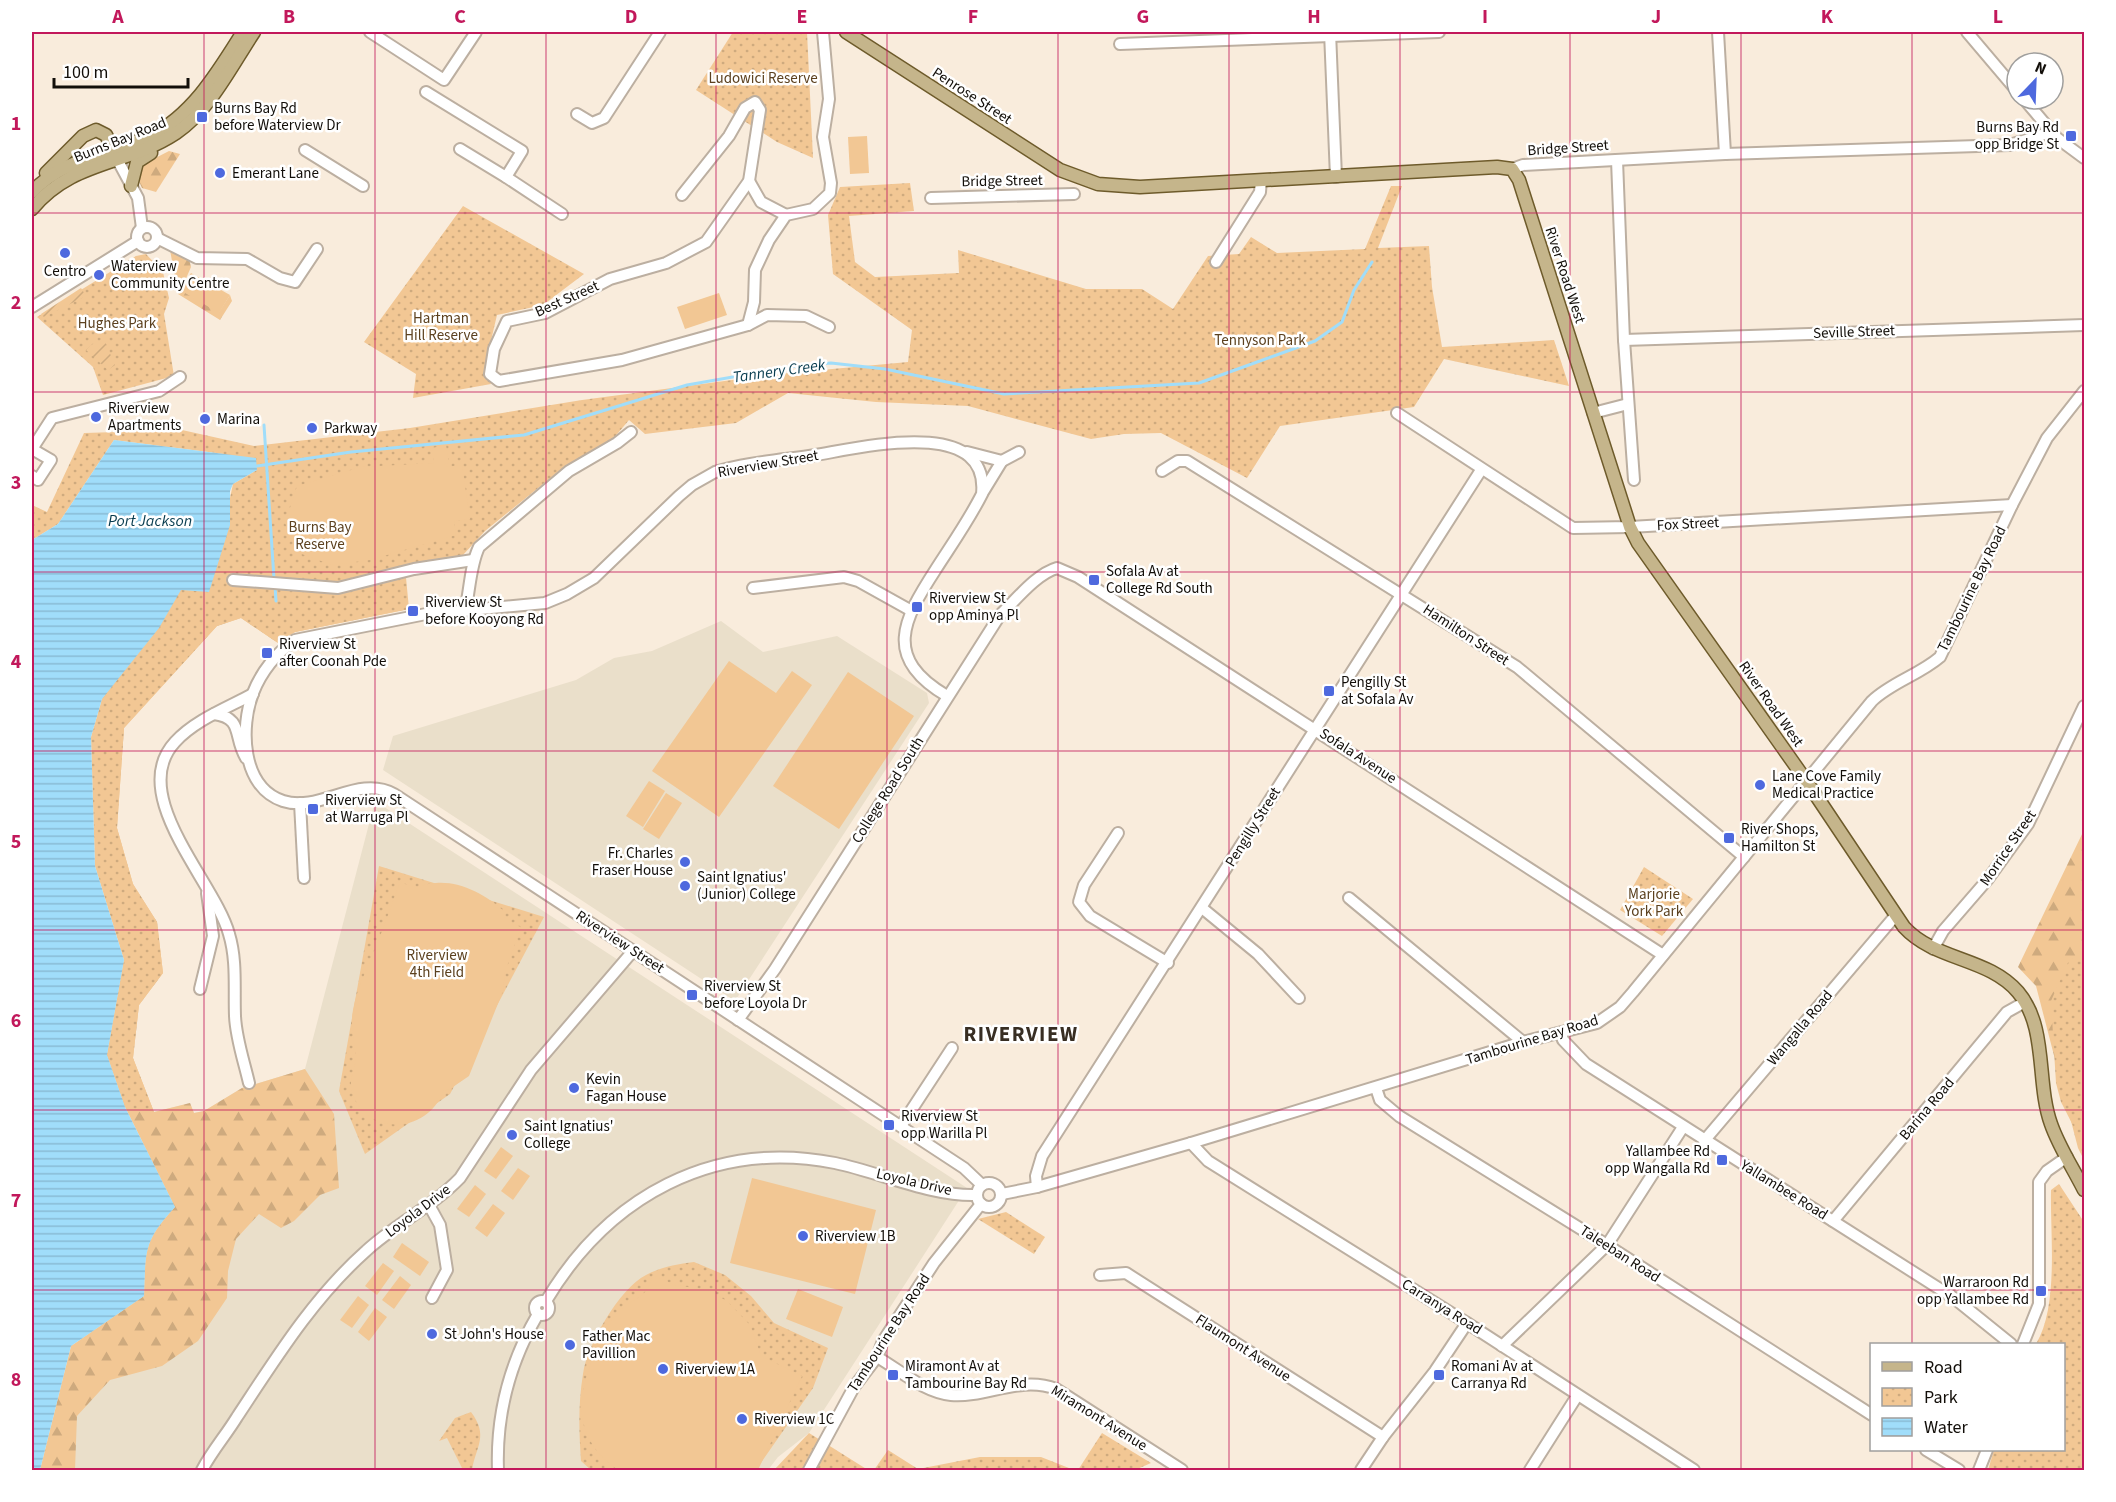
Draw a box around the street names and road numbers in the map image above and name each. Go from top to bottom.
street label: Penrose Street [928,62,1016,130]
street label: Burns Bay Road [71,112,169,168]
street label: Bridge Street [1527,135,1609,161]
street label: Bridge Street [961,170,1043,192]
street label: River Road West [1540,224,1590,326]
street label: Best Street [532,276,602,322]
street label: Seville Street [1813,320,1895,344]
street label: Riverview Street [716,445,820,483]
street label: Fox Street [1656,512,1720,536]
street label: Tambourine Bay Road [1932,523,2012,655]
street label: Hamilton Street [1419,599,1513,671]
street label: River Road West [1734,657,1808,751]
street label: Sofala Avenue [1315,723,1401,789]
street label: College Road South [847,733,929,847]
street label: Pengilly Street [1220,783,1286,871]
street label: Morrice Street [1975,806,2041,890]
street label: Riverview Street [572,905,668,979]
street label: Wangalla Road [1762,986,1838,1070]
street label: Tambourine Bay Road [1463,1010,1601,1070]
street label: Barina Road [1894,1073,1960,1145]
street label: Yallambee Road [1735,1154,1832,1225]
street label: Loyola Drive [874,1163,954,1201]
street label: Loyola Drive [381,1179,455,1243]
street label: Taleeban Road [1576,1220,1664,1288]
street label: Tambourine Bay Road [843,1270,935,1396]
street label: Carranya Road [1398,1274,1486,1340]
street label: Flaumont Avenue [1191,1309,1295,1387]
street label: Miramont Avenue [1047,1380,1151,1456]

